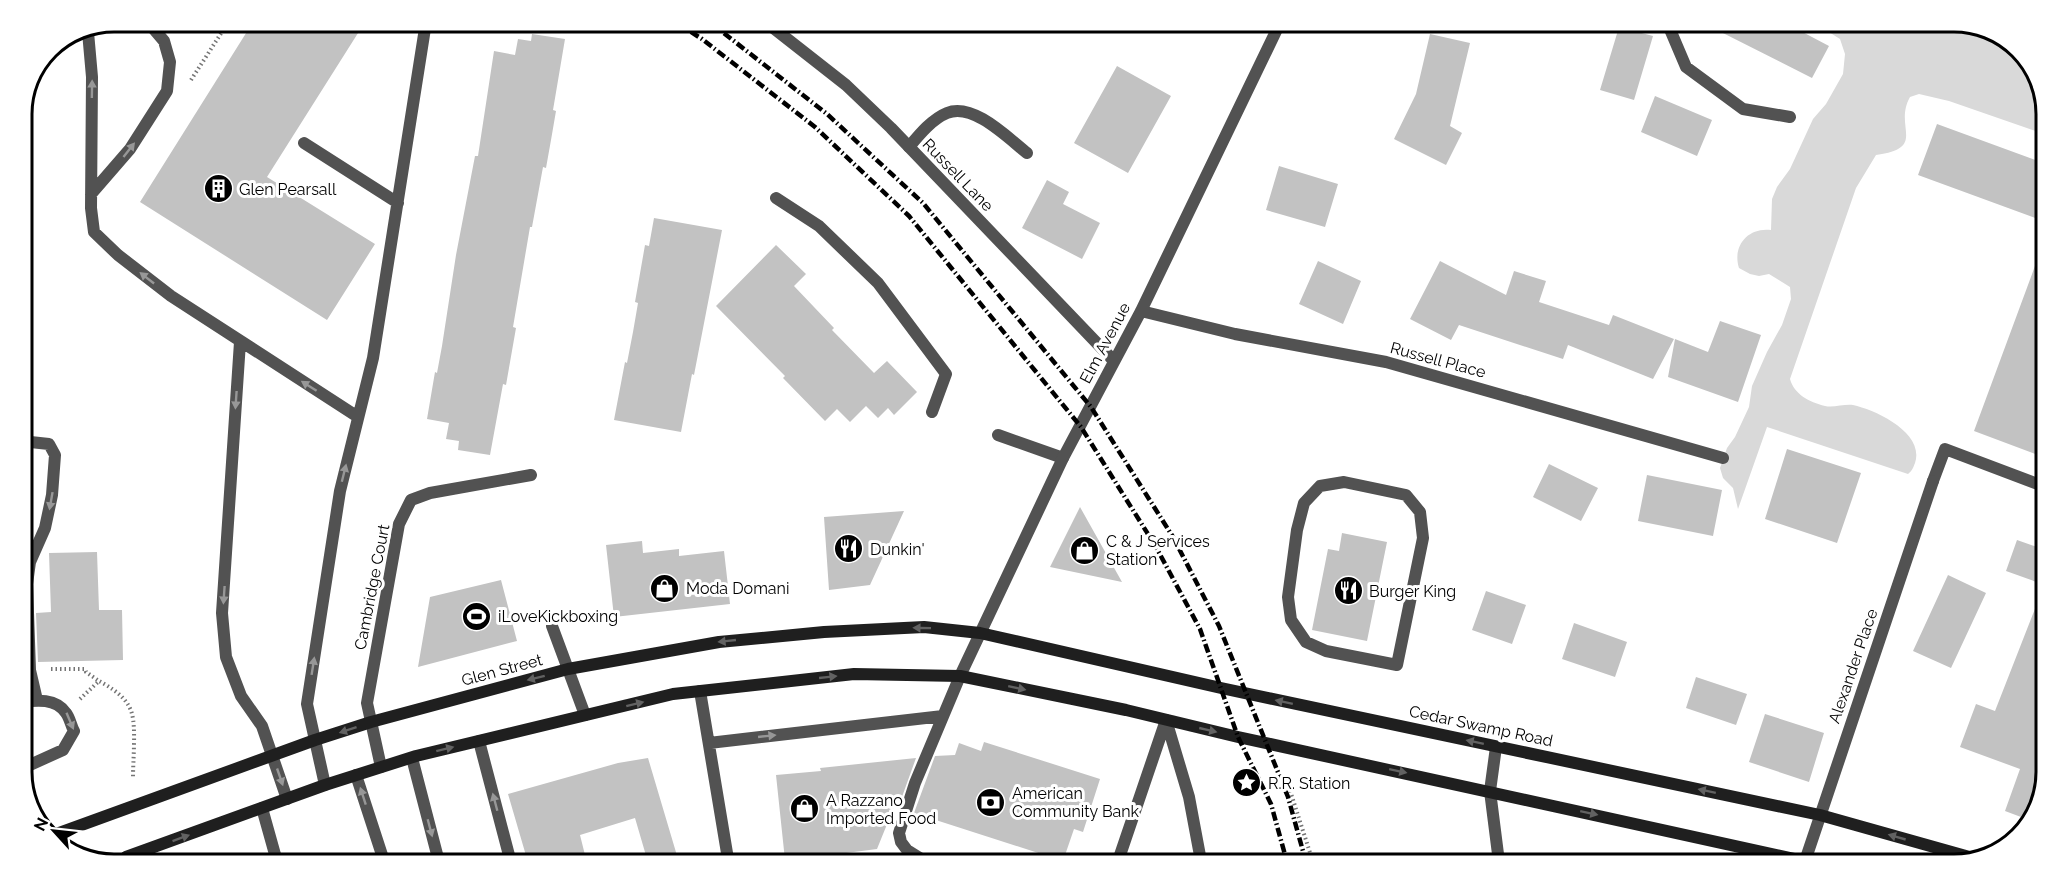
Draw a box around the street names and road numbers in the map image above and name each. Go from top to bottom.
street label: Russell Lane [919,135,997,215]
street label: Elm Avenue [1076,299,1134,387]
street label: Russell Place [1388,338,1488,382]
street label: Cambridge Court [350,522,394,651]
street label: Alexander Place [1824,606,1882,726]
street label: Glen Street [459,650,545,690]
street label: Cedar Swamp Road [1407,701,1555,751]

